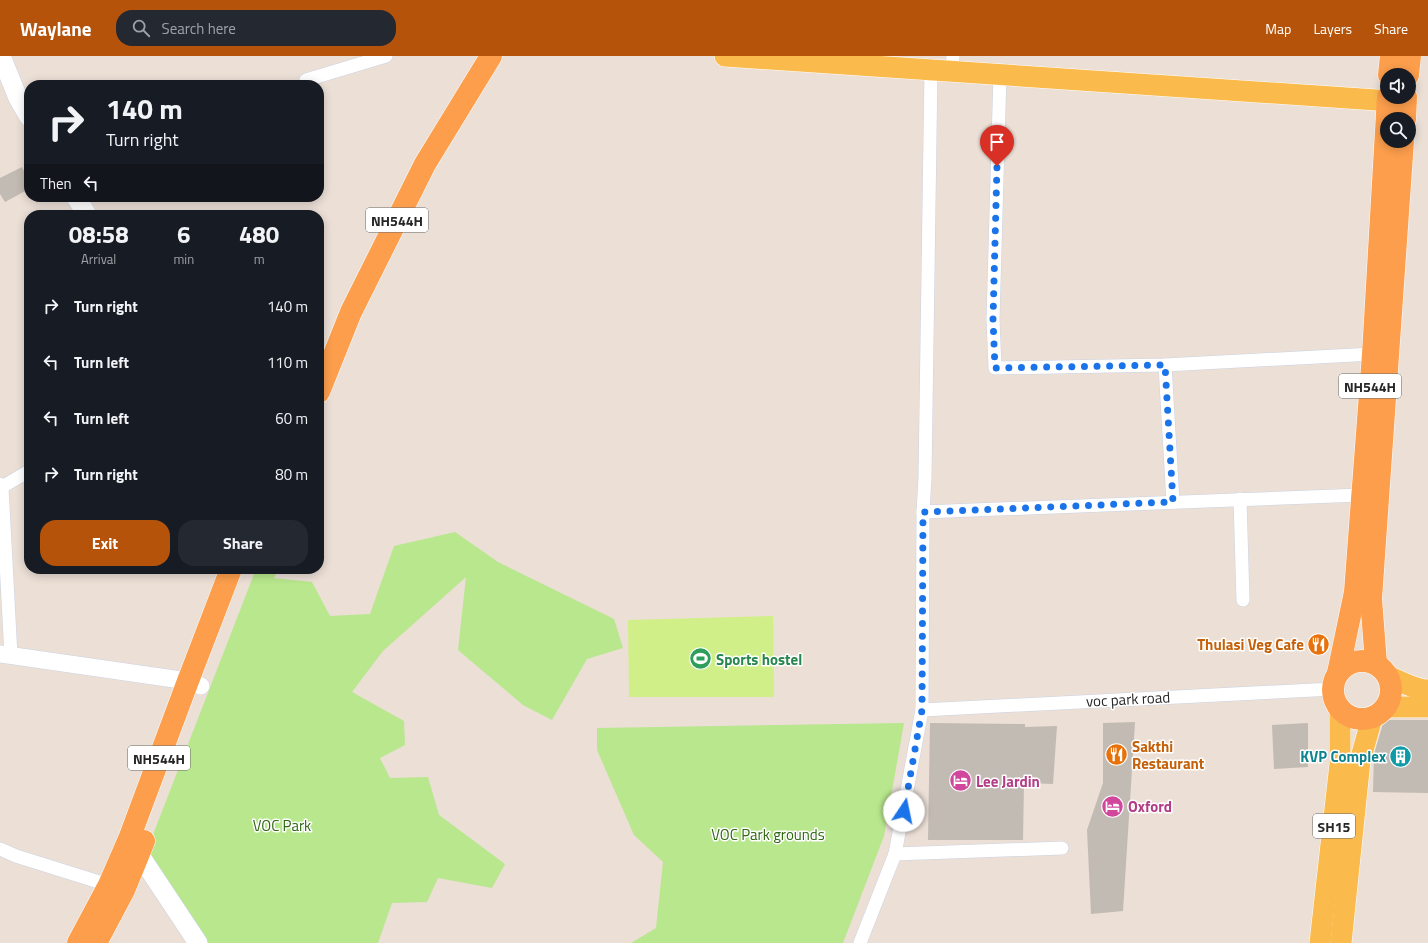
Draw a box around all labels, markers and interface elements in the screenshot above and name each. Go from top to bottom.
search box [116,10,396,46]
text: Waylane [20,14,92,43]
icon: search [130,17,152,39]
text: Search here [162,17,236,40]
text: Map [1265,18,1291,39]
text: Layers [1313,18,1352,39]
text: Share [1374,18,1408,39]
map controls [1380,68,1416,148]
button: sound [1380,68,1416,104]
text: 140 m [106,87,183,130]
icon: right [40,96,92,148]
button: search [1380,112,1416,148]
pin [980,125,1014,166]
text: Turn right [106,126,179,153]
icon: arrive [986,131,1008,153]
text: Then [40,172,72,195]
icon: left [80,172,102,194]
road number: NH544H [366,208,428,232]
text: 08:58 [69,216,129,252]
text: 6 [177,216,191,252]
text: 480 [239,216,279,252]
text: Arrival [81,249,116,269]
text: min [173,249,194,269]
text: m [254,249,265,269]
icon: right [40,295,62,317]
text: Turn right [74,295,138,318]
text: 140 m [267,295,308,318]
icon: left [40,351,62,373]
text: Turn left [74,351,129,374]
text: 110 m [267,351,308,374]
road number: NH544H [1339,374,1401,398]
icon: left [40,407,62,429]
text: Turn left [74,407,129,430]
text: 60 m [275,407,308,430]
icon: right [40,463,62,485]
text: Turn right [74,463,138,486]
text: 80 m [275,463,308,486]
button: Exit [40,520,170,566]
button: Share [178,520,308,566]
restaurant icon: Thulasi Veg Cafe [1306,631,1332,657]
place label: Thulasi Veg Cafe [1197,633,1304,656]
sports icon: Sports hostel [688,646,714,672]
place label: Sports hostel [716,648,802,671]
street label: voc park road [1085,685,1171,713]
place label: Sakthi Restaurant [1132,735,1205,775]
restaurant icon: Sakthi Restaurant [1103,742,1129,768]
building icon: KVP Complex [1388,743,1414,769]
place label: KVP Complex [1300,745,1386,768]
road number: NH544H [128,746,190,770]
hotel icon: Lee Jardin [948,768,974,794]
place label: Lee Jardin [976,770,1040,793]
position arrow [883,790,925,832]
hotel icon: Oxford [1099,793,1125,819]
place label: Oxford [1128,795,1172,818]
park label: VOC Park [253,814,311,837]
road number: SH15 [1313,814,1355,838]
park label: VOC Park grounds [711,823,825,846]

